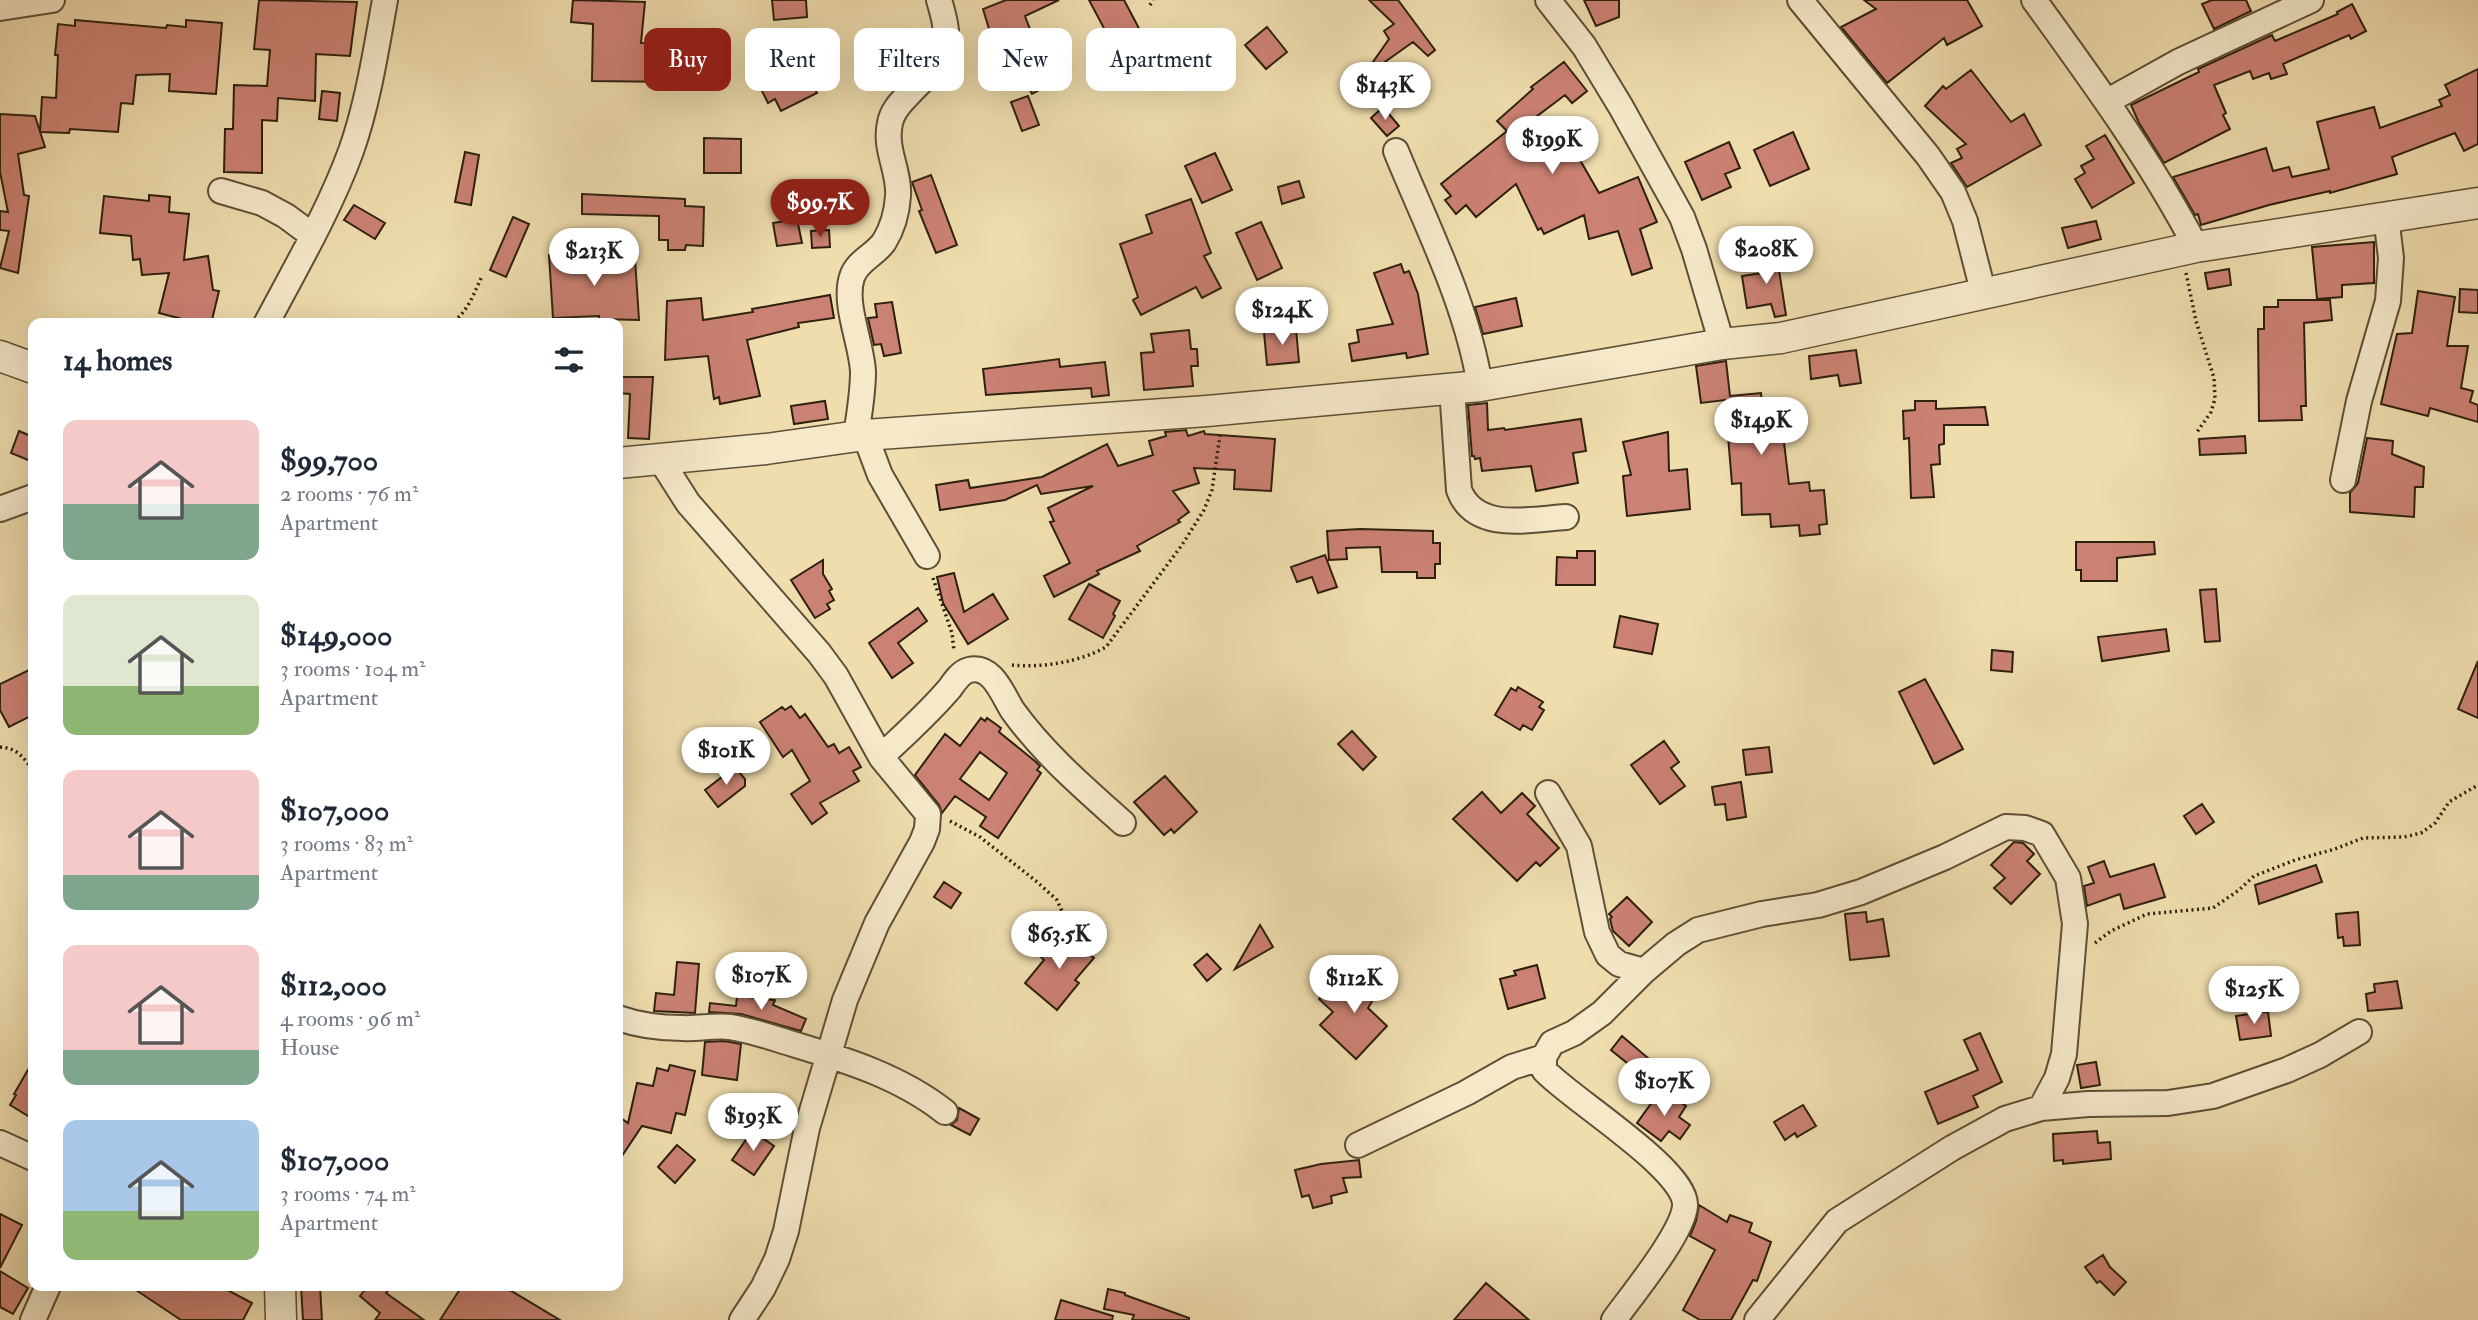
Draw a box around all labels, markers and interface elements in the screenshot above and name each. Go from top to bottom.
chip: Buy [644,28,731,91]
chip: Rent [745,28,840,91]
chip: Filters [854,28,964,91]
chip: New [978,28,1072,91]
chip: Apartment [1086,28,1236,91]
pin: $143K [1336,62,1434,122]
text: $143K [1356,70,1414,99]
pin: $199K [1503,116,1601,176]
text: $199K [1522,124,1582,153]
pin: $99.7K [763,180,877,239]
text: $99.7K [787,187,853,216]
pin: $208K [1717,226,1815,286]
pin: $213K [545,229,643,288]
text: $208K [1734,234,1798,263]
text: $213K [565,236,623,265]
pin: $124K [1233,288,1331,347]
text: $124K [1251,295,1313,324]
icon: filters [550,341,588,379]
text: 14 homes [63,342,172,379]
pin: $149K [1712,398,1810,457]
text: $149K [1730,405,1792,434]
text: $99,700 [280,442,378,479]
icon: home [119,448,203,532]
text: 2 rooms · 76 m² [280,479,418,508]
text: Apartment [280,508,378,537]
text: $149,000 [280,617,393,654]
icon: home [119,623,203,707]
text: 3 rooms · 104 m² [280,654,426,683]
text: Apartment [280,683,378,712]
pin: $101K [677,728,775,787]
text: $101K [697,735,755,764]
text: $107,000 [280,792,389,829]
icon: home [119,798,203,882]
text: 3 rooms · 83 m² [280,829,413,858]
text: Apartment [280,858,378,887]
pin: $63.5K [1002,912,1116,971]
text: $63.5K [1027,919,1091,948]
pin: $107K [712,953,810,1012]
pin: $112K [1305,956,1403,1015]
text: $107K [731,960,791,989]
text: $112K [1325,963,1383,992]
text: $112,000 [280,967,387,1004]
pin: $125K [2205,967,2303,1026]
icon: home [119,973,203,1057]
text: $125K [2224,974,2284,1003]
text: 4 rooms · 96 m² [280,1004,420,1033]
text: House [280,1033,339,1062]
pin: $107K [1615,1058,1713,1118]
text: $107K [1634,1066,1694,1095]
pin: $193K [704,1094,802,1153]
text: $193K [724,1101,782,1130]
text: $107,000 [280,1142,389,1179]
icon: home [119,1148,203,1232]
text: 3 rooms · 74 m² [280,1179,416,1208]
text: Apartment [280,1208,378,1237]

